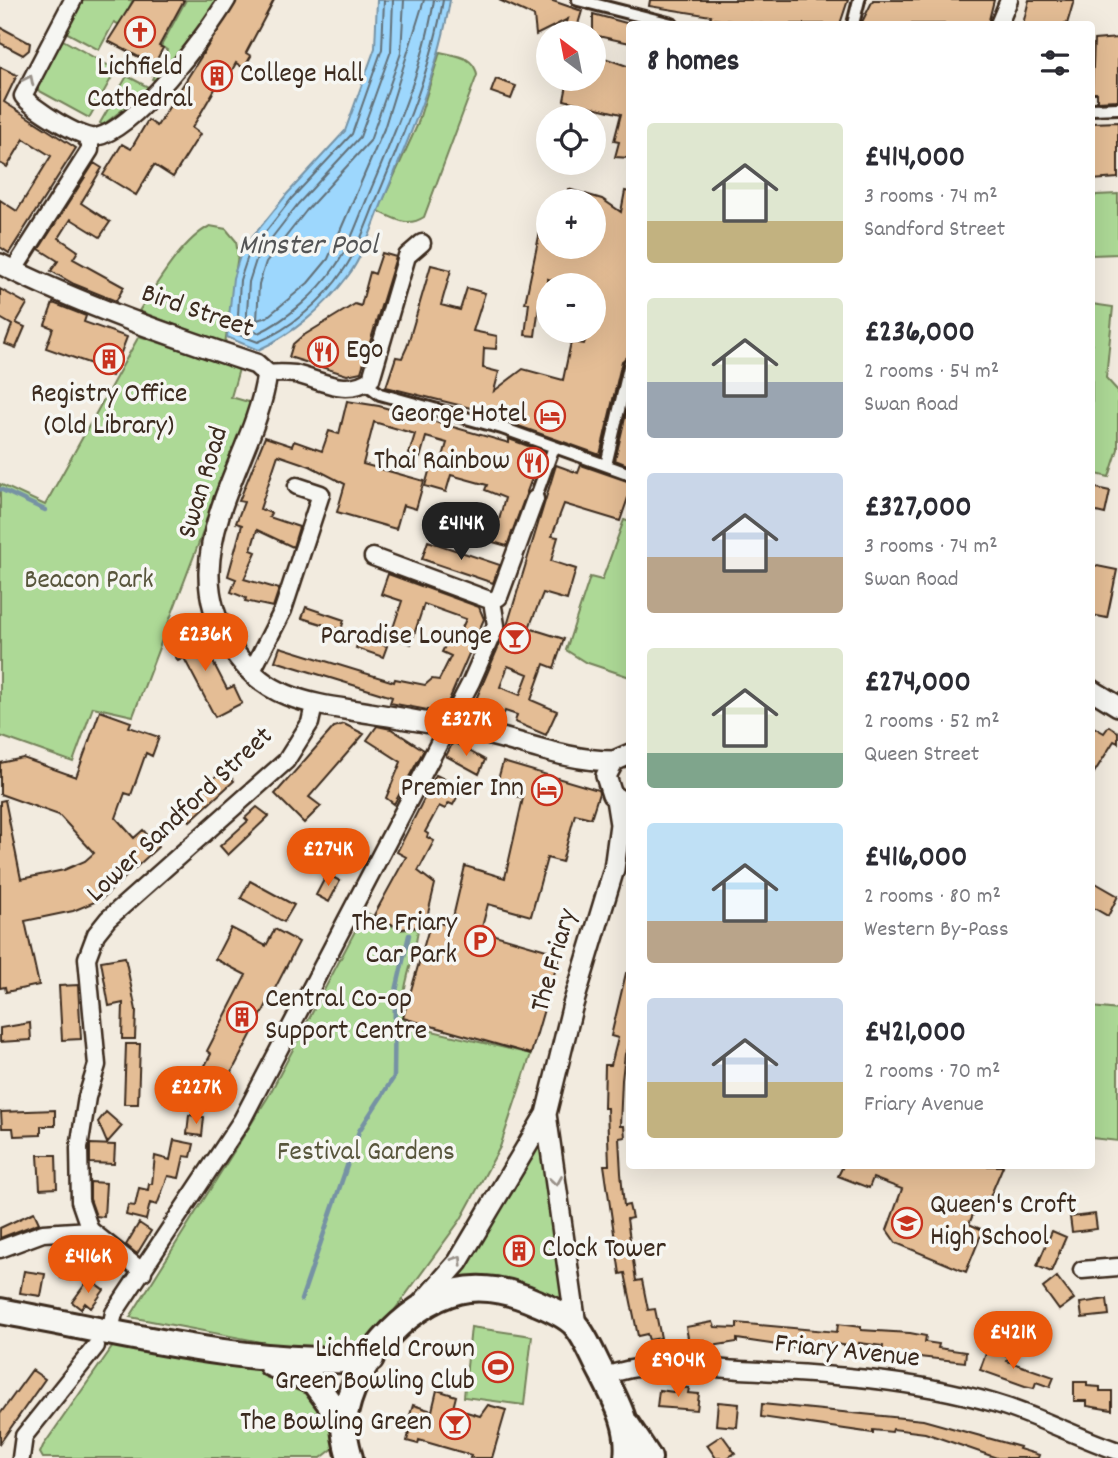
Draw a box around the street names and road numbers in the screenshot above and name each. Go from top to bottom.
street label: Bird Street [135,275,259,351]
street label: Swan Road [169,422,241,544]
street label: Lower Sandford Street [79,719,283,913]
street label: The Friary [522,904,590,1017]
street label: Friary Avenue [772,1325,922,1381]

